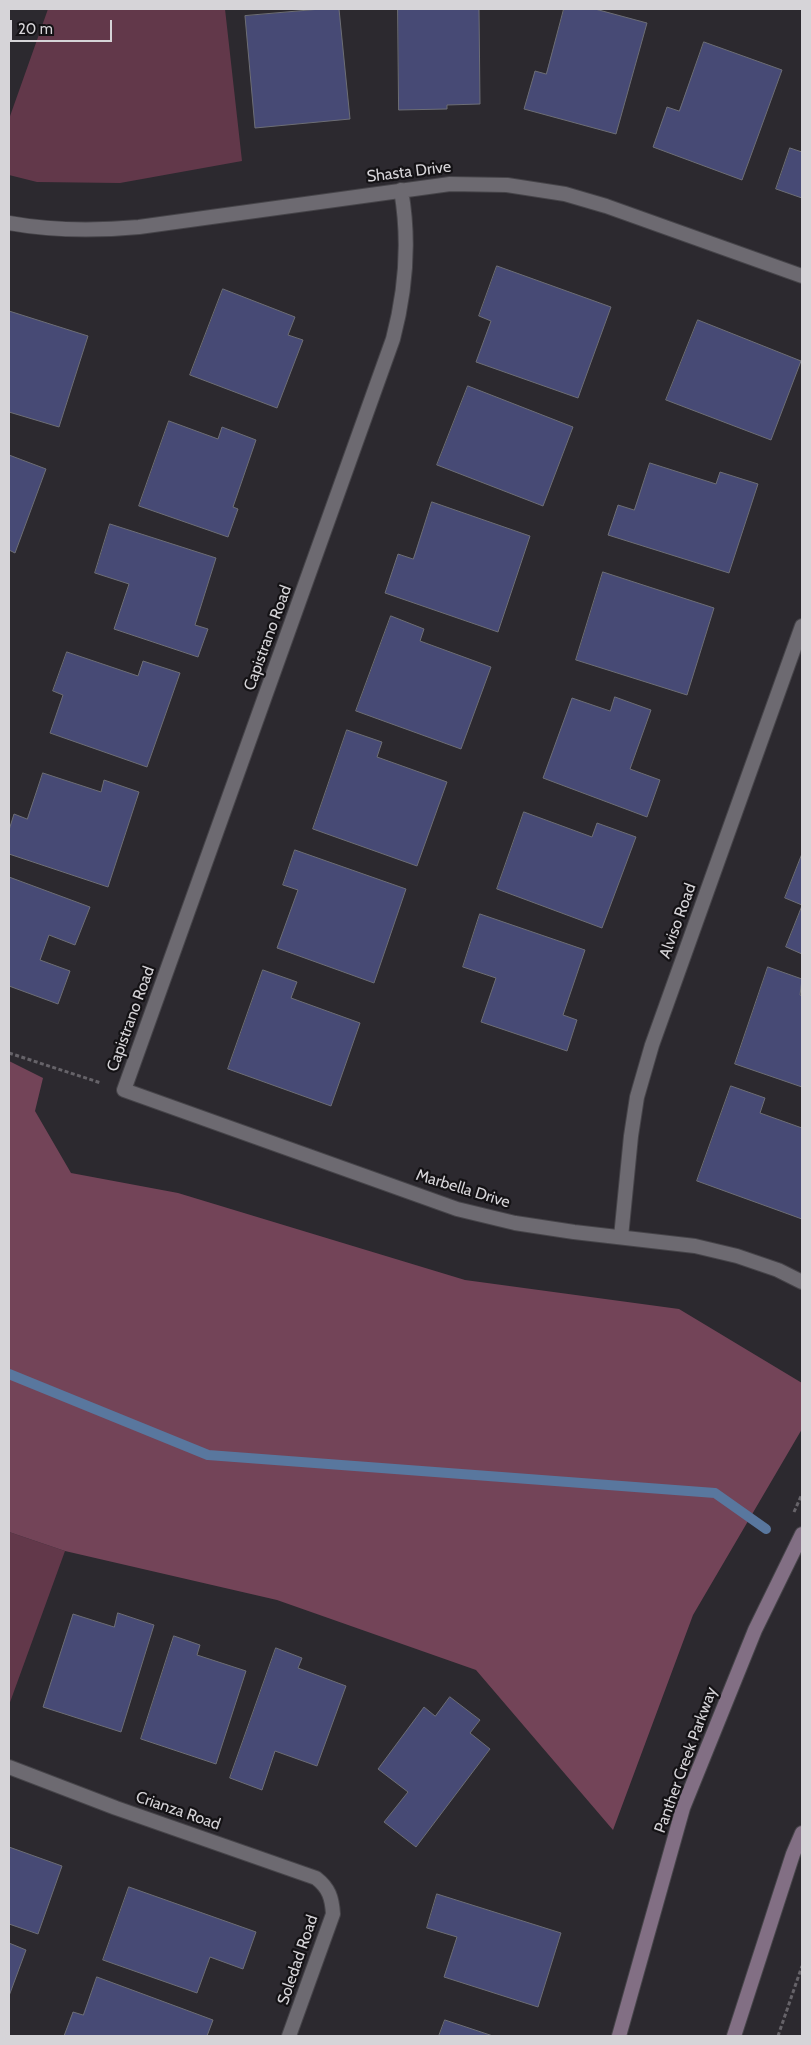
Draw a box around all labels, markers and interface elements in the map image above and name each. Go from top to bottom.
scale bar [12,10,115,42]
text: 20 m [18,20,53,38]
street label: Shasta Drive [366,157,452,187]
street label: Capistrano Road [240,583,296,693]
street label: Alviso Road [656,881,700,961]
street label: Capistrano Road [103,964,159,1074]
street label: Marbella Drive [414,1166,512,1212]
street label: Panther Creek Parkway [651,1684,721,1836]
street label: Crianza Road [133,1788,223,1834]
street label: Soledad Road [274,1913,322,2007]

